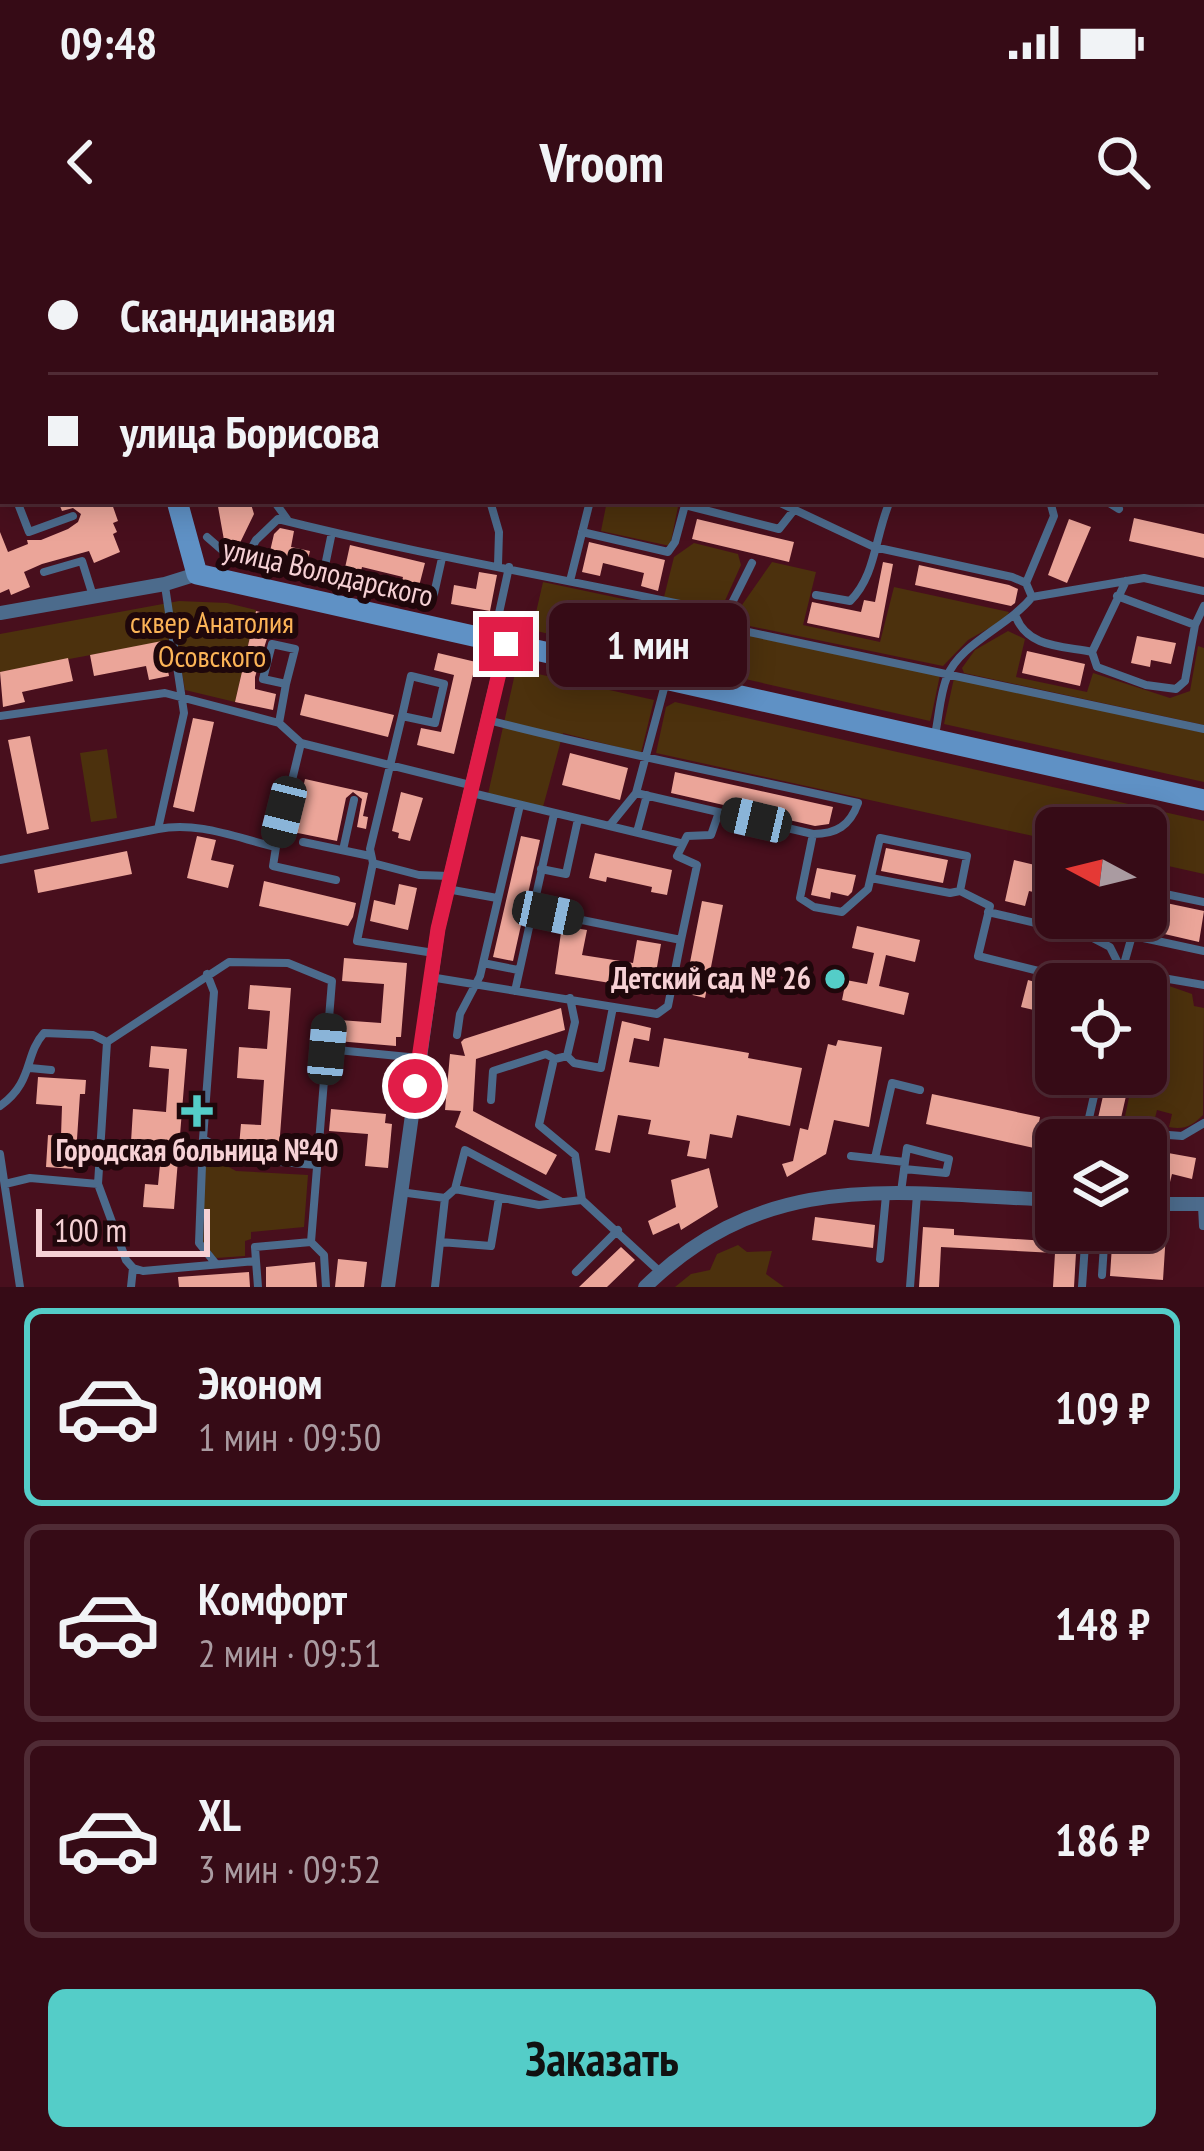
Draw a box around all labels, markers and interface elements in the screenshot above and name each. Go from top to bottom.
text: 09:48 [60,13,157,71]
text: Vroom [540,127,664,197]
icon: back [48,129,114,195]
icon: search [1090,129,1156,195]
text: Скандинавия [120,286,336,344]
text: улица Борисова [120,402,380,460]
street label: улица Володарского [219,528,437,615]
park label: сквер Анатолия Осовского [130,602,294,675]
callout: 1 мин [548,602,746,686]
route end [479,617,533,671]
text: 1 мин [606,619,690,670]
car [258,773,310,851]
car [717,794,795,846]
north arrow [1035,807,1167,939]
map controls [1035,807,1167,1251]
car [509,888,587,938]
place label: Детский сад № 26 [611,958,811,997]
button: locate [1035,963,1167,1095]
marker: Детский сад № 26 [822,966,848,992]
car [306,1012,348,1086]
route start [388,1059,442,1113]
marker: Городская больница №40 [181,1095,213,1127]
button: layers [1035,1119,1167,1251]
place label: Городская больница №40 [56,1130,338,1169]
scale bar [36,1203,210,1256]
text: 100 m [54,1208,127,1251]
icon: car [54,1353,162,1461]
text: Эконом [198,1353,322,1411]
text: 109 ₽ [1055,1378,1150,1436]
text: 1 мин · 09:50 [198,1411,381,1462]
icon: car [54,1569,162,1677]
text: Комфорт [198,1569,347,1627]
text: 148 ₽ [1055,1594,1150,1652]
text: 2 мин · 09:51 [198,1627,381,1678]
icon: car [54,1785,162,1893]
text: XL [198,1785,241,1843]
text: 186 ₽ [1055,1810,1150,1868]
text: 3 мин · 09:52 [198,1843,381,1894]
button: Заказать [48,1989,1156,2127]

